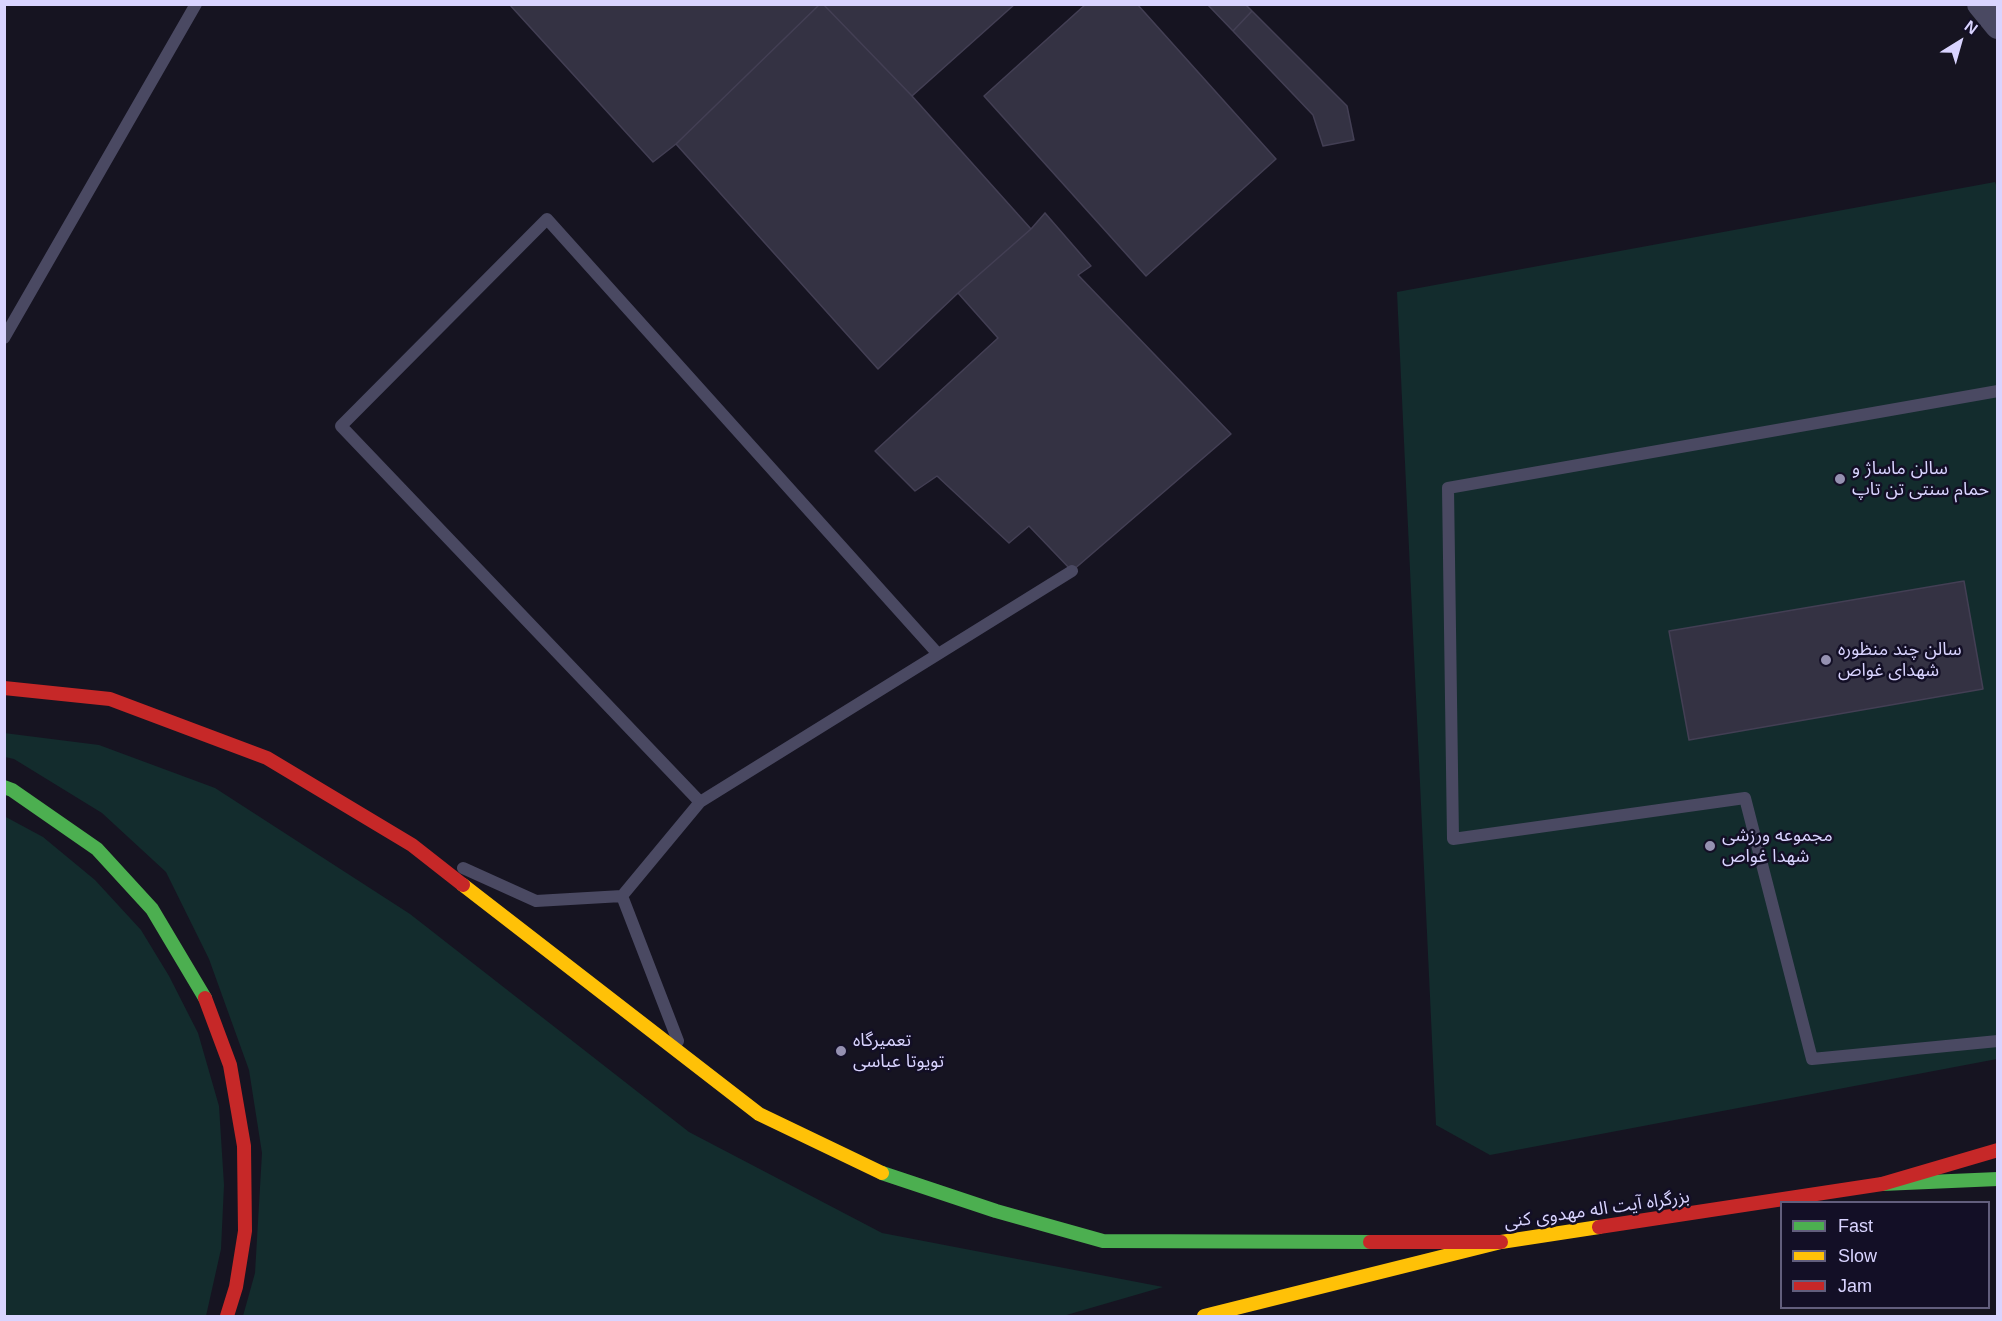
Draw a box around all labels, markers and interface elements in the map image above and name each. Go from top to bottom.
north arrow [1930,12,1990,72]
text: N [1961,17,1981,37]
place label: سالن ماساژ و حمام سنتی تن تاپ [1852,458,1989,500]
marker: سالن ماساژ و حمام سنتی تن تاپ [1833,472,1847,486]
place label: سالن چند منظوره شهدای غواص [1838,639,1962,682]
marker: سالن چند منظوره شهدای غواص [1819,653,1833,667]
place label: مجموعه ورزشی شهدا غواص [1722,825,1833,868]
marker: مجموعه ورزشی شهدا غواص [1703,839,1717,853]
place label: تعمیرگاه تویوتا عباسی [853,1030,944,1072]
marker: تعمیرگاه تویوتا عباسی [834,1044,848,1058]
street label: بزرگراه آیت اله مهدوی کنی [1503,1186,1691,1234]
legend [1780,1201,1990,1309]
text: Fast [1838,1216,1873,1236]
text: Slow [1838,1246,1877,1266]
text: Jam [1838,1276,1872,1296]

